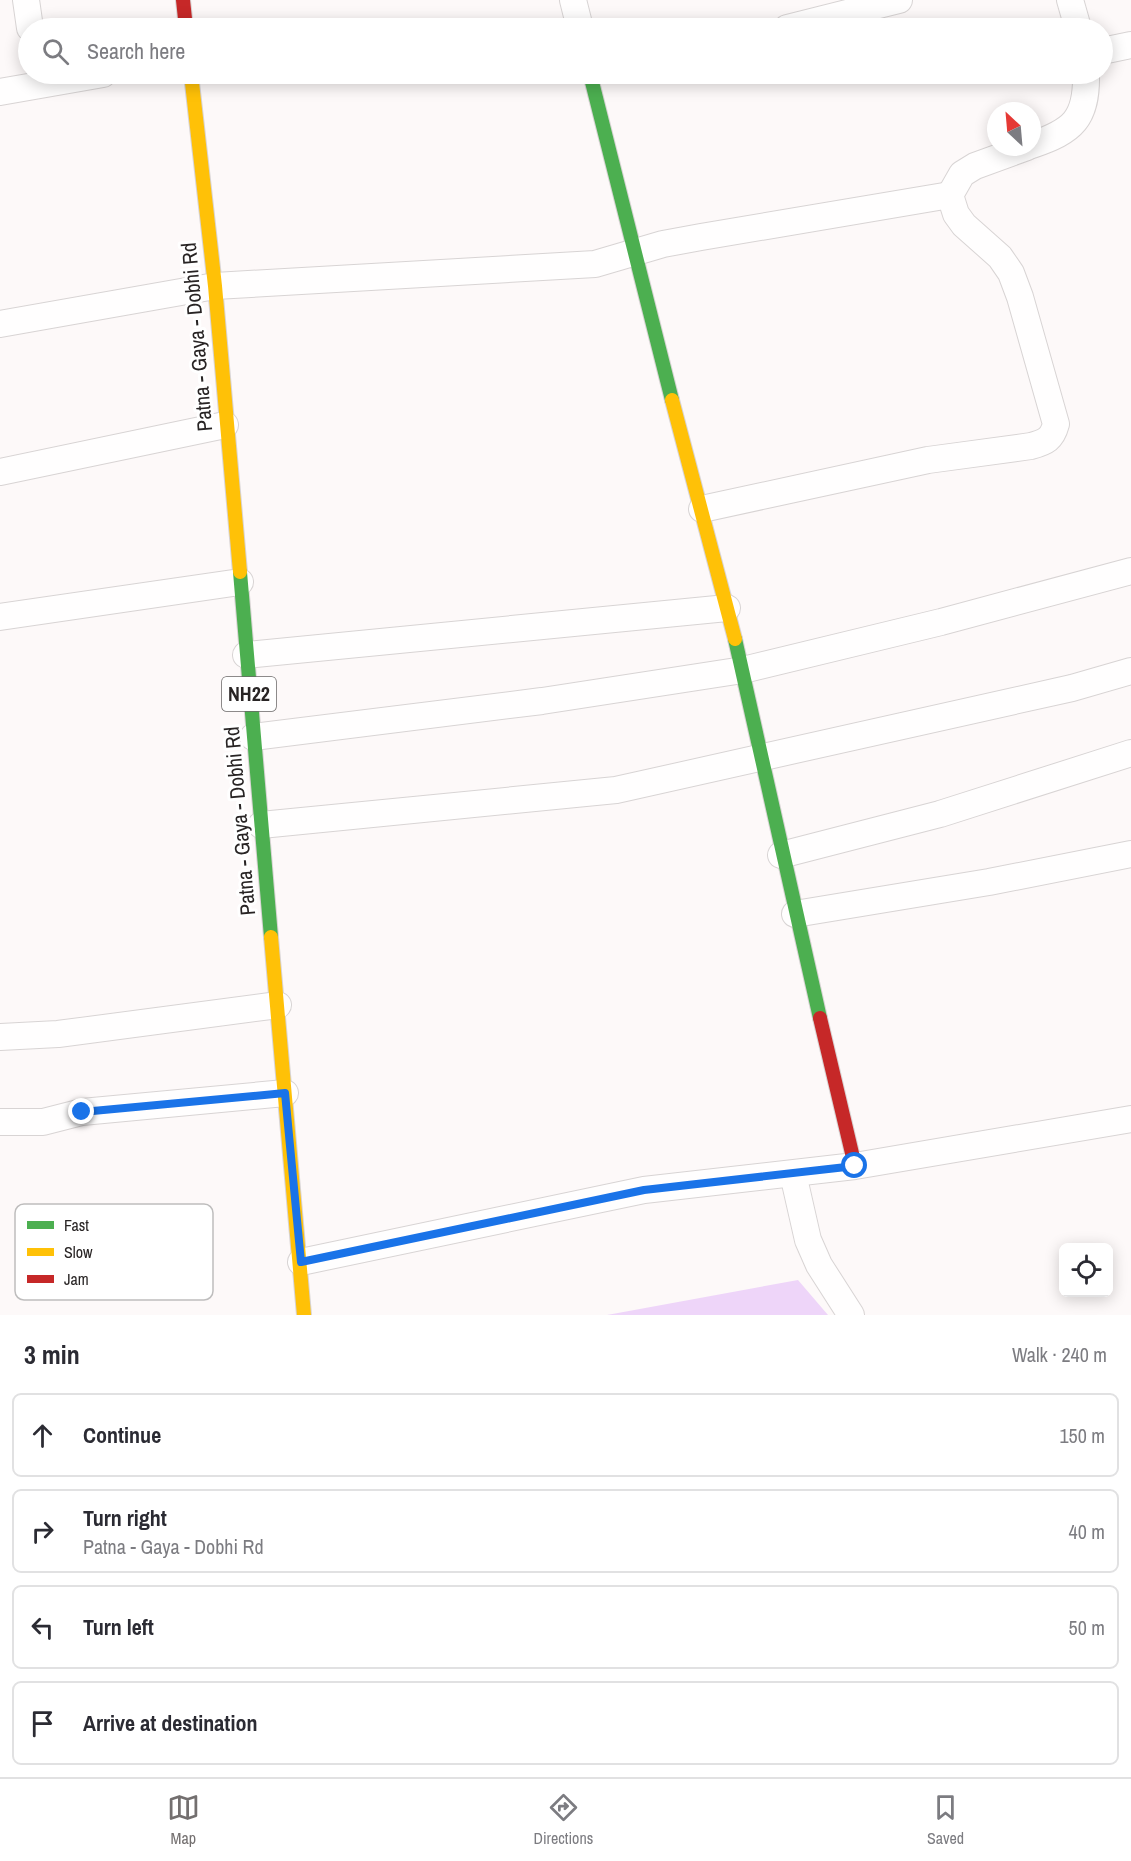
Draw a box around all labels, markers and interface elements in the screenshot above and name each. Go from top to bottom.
search box [18,18,1113,84]
icon: search [39,35,72,68]
text: Search here [87,36,185,66]
north arrow [987,102,1041,156]
street label: Patna - Gaya - Dobhi Rd [174,241,219,433]
road number: NH22 [222,677,276,711]
street label: Patna - Gaya - Dobhi Rd [217,725,262,917]
route end [68,1098,94,1124]
route start [841,1152,867,1178]
legend [15,1204,213,1300]
text: Fast [64,1214,89,1236]
text: Slow [64,1241,93,1263]
map controls [1059,1243,1113,1297]
button: locate [1059,1243,1113,1297]
text: Jam [64,1268,89,1290]
text: 3 min [24,1337,80,1372]
text: Walk · 240 m [1012,1341,1107,1368]
icon: ahead [26,1419,59,1452]
text: Continue [83,1420,161,1450]
text: 150 m [1059,1422,1105,1449]
text: Turn right [83,1503,167,1533]
icon: right [26,1515,59,1548]
text: 40 m [1069,1518,1105,1545]
text: Patna - Gaya - Dobhi Rd [83,1533,264,1560]
icon: left [26,1611,59,1644]
text: Turn left [83,1612,154,1642]
text: 50 m [1069,1614,1105,1641]
icon: arrive [26,1707,59,1740]
text: Arrive at destination [83,1708,257,1738]
tab: Map [167,1791,200,1849]
tab: Directions [533,1791,593,1849]
tab: Saved [927,1791,964,1849]

